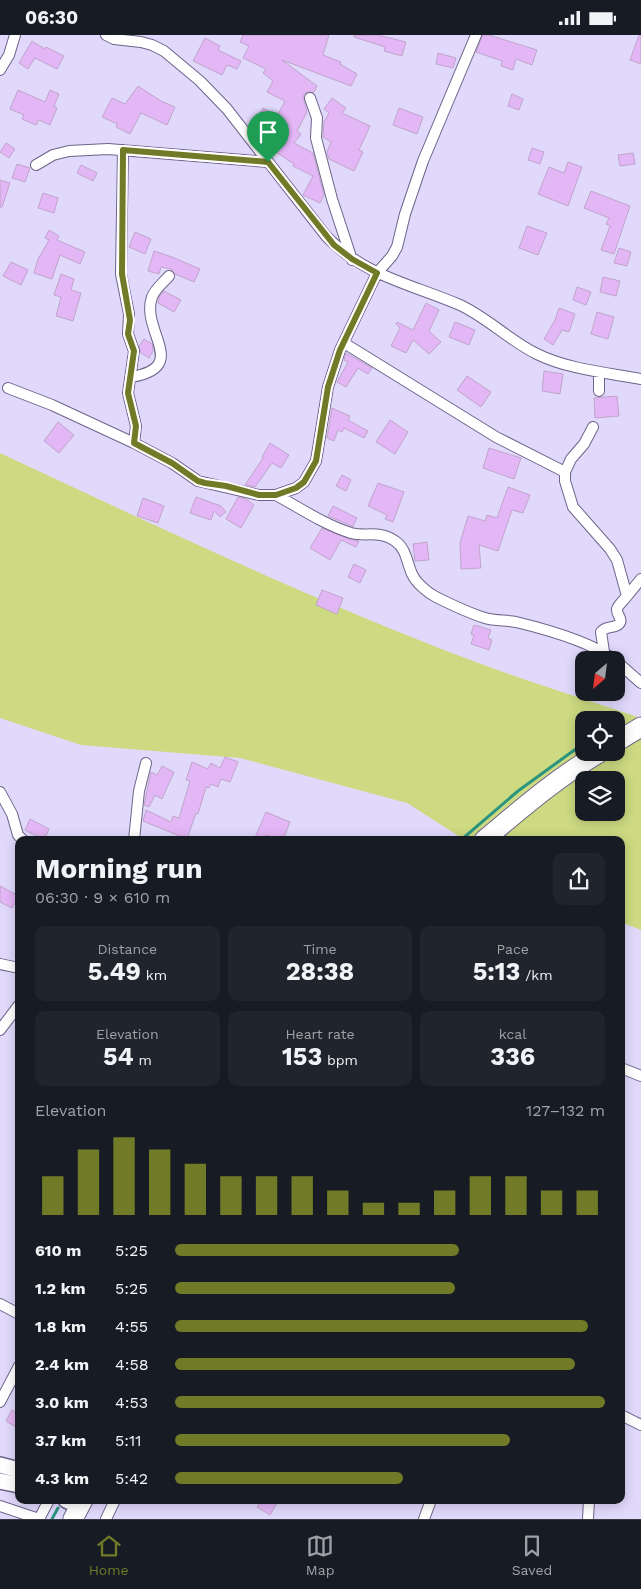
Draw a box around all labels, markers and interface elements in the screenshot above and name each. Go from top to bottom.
text: 06:30 [25,6,78,29]
pin [247,111,289,162]
icon: arrive [254,118,282,146]
north arrow [575,651,625,701]
map controls [575,651,625,821]
button: locate [575,711,625,761]
button: layers [575,771,625,821]
text: Morning run [35,852,203,885]
button: share [553,853,605,905]
text: 06:30 · 9 × 610 m [35,888,170,907]
text: Distance [98,941,157,957]
text: Time [303,941,337,957]
text: Pace [496,941,529,957]
text: 5.49 [88,957,141,986]
text: 28:38 [286,957,354,986]
text: 5:13 [473,957,520,986]
text: km [141,967,167,983]
text: /km [520,967,553,983]
text: Elevation [96,1026,159,1042]
text: Heart rate [285,1026,355,1042]
text: kcal [499,1026,527,1042]
text: 54 [103,1042,134,1071]
text: 153 [282,1042,322,1071]
text: 336 [490,1042,535,1071]
text: m [134,1052,152,1068]
text: bpm [322,1052,358,1068]
text: Elevation [35,1101,106,1120]
text: 127–132 m [526,1101,605,1120]
text: 610 m [35,1241,81,1260]
text: 5:25 [115,1241,148,1260]
text: 1.2 km [35,1279,86,1298]
text: 5:25 [115,1279,148,1298]
text: 1.8 km [35,1317,86,1336]
text: 4:55 [115,1317,148,1336]
text: 2.4 km [35,1355,89,1374]
text: 4:58 [115,1355,149,1374]
text: 3.0 km [35,1393,89,1412]
text: 4:53 [115,1393,148,1412]
text: 3.7 km [35,1431,86,1450]
text: 5:11 [115,1431,142,1450]
text: 4.3 km [35,1469,89,1488]
text: 5:42 [115,1469,148,1488]
tab: Home [89,1532,129,1578]
tab: Map [306,1532,334,1578]
tab: Saved [512,1532,552,1578]

